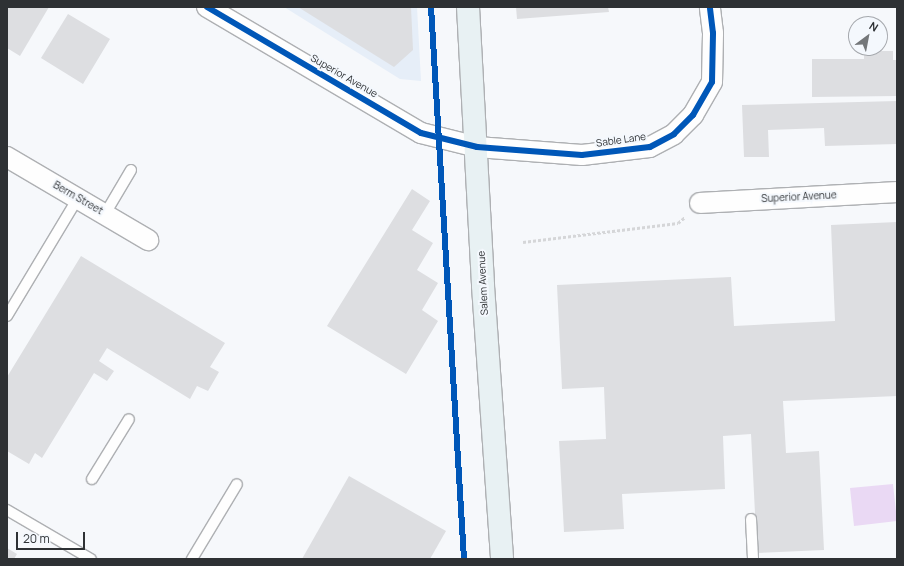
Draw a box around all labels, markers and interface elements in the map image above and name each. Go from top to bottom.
north arrow [848,16,888,56]
text: N [867,18,881,35]
street label: Superior Avenue [308,52,380,100]
street label: Sable Lane [595,131,647,149]
street label: Berm Street [51,179,105,217]
street label: Superior Avenue [761,189,837,205]
street label: Salem Avenue [475,250,491,316]
scale bar [18,524,87,550]
text: 20 m [23,530,50,547]

